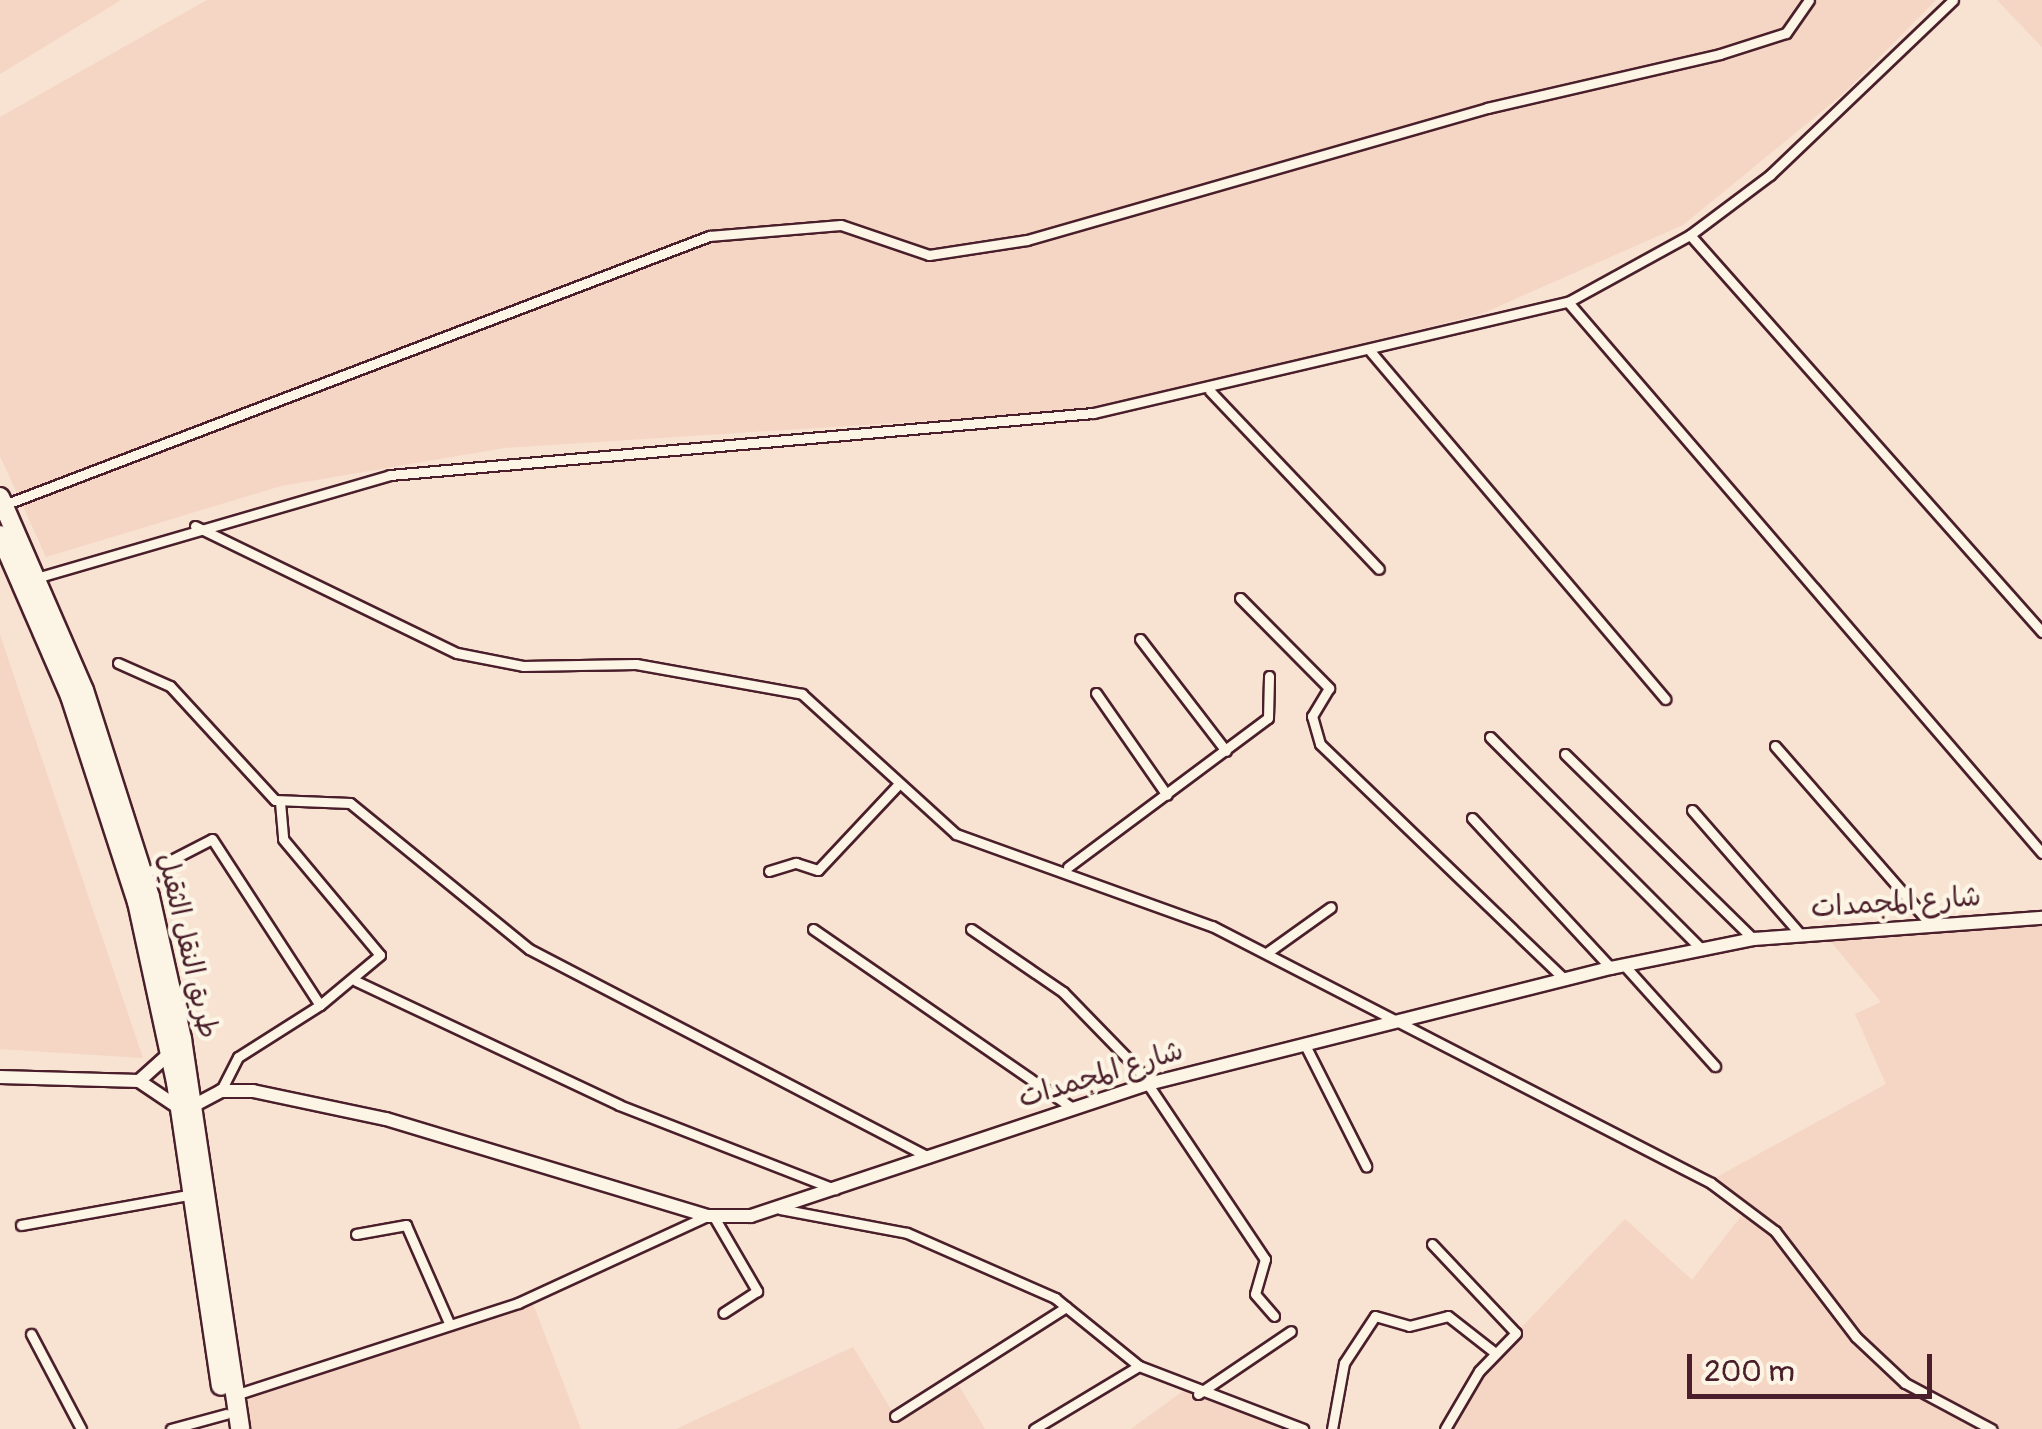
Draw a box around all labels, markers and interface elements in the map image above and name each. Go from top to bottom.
street label: طريق النقل الثقيل [149,850,225,1042]
street label: شارع المجمدات [1810,880,1982,926]
street label: شارع المجمدات [1015,1034,1187,1116]
scale bar [1692,1334,1937,1396]
text: 200 m [1704,1353,1795,1390]

